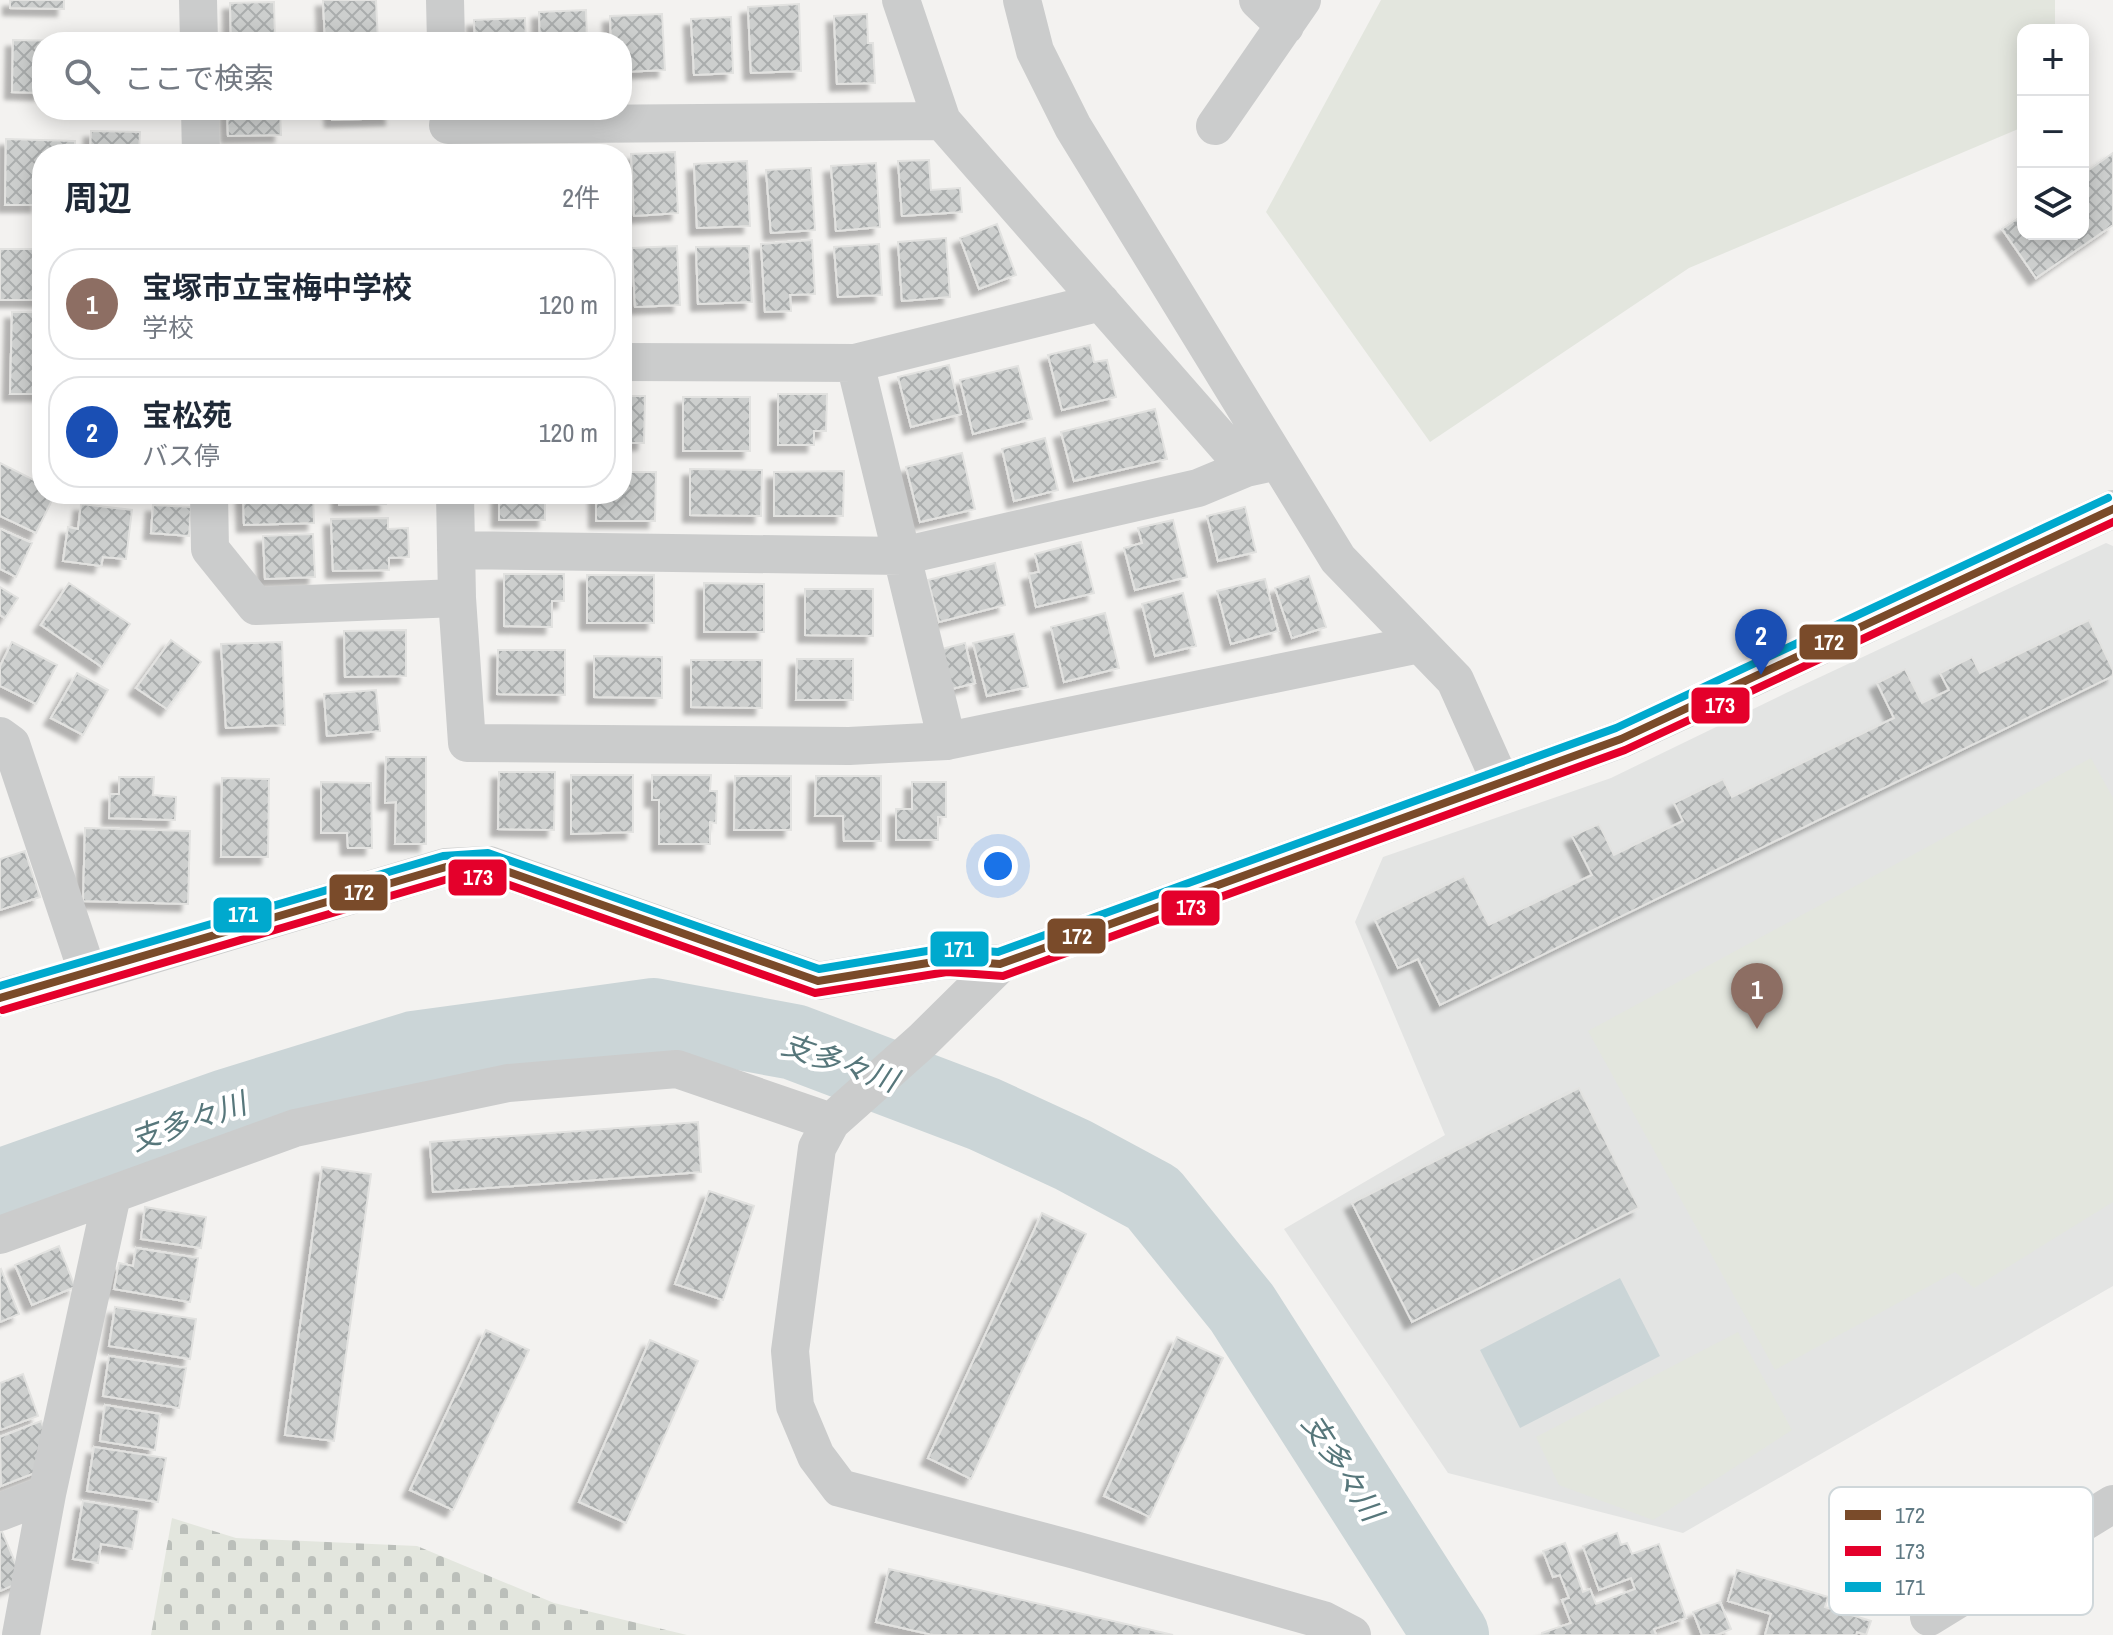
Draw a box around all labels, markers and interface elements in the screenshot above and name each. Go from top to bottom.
map controls [2017,24,2089,240]
button: + [2017,24,2089,96]
search box [32,32,632,120]
icon: search [60,54,104,98]
text: ここで検索 [124,58,274,98]
button: − [2017,96,2089,168]
button: layers [2017,168,2089,240]
text: 周辺 [64,175,132,221]
text: 2件 [562,180,600,215]
text: 宝塚市立宝梅中学校 [142,267,412,307]
text: 1 [86,287,98,322]
text: 120 m [539,287,598,322]
text: 学校 [142,310,194,345]
text: 宝松苑 [142,395,232,435]
text: 2 [86,415,98,450]
text: 120 m [539,415,598,450]
text: バス停 [142,438,220,473]
pin: 2 [1735,609,1787,675]
line badge: 172 [1798,623,1859,661]
text: 172 [1814,627,1844,657]
line badge: 173 [1690,686,1751,725]
text: 173 [1705,690,1735,720]
your location [978,846,1018,886]
line badge: 173 [447,858,508,897]
text: 173 [463,862,493,892]
line badge: 172 [328,873,389,912]
text: 172 [344,877,374,907]
line badge: 173 [1160,889,1221,927]
text: 173 [1176,892,1206,922]
line badge: 171 [212,896,273,934]
text: 171 [228,899,259,929]
line badge: 172 [1046,917,1107,955]
text: 172 [1062,921,1092,951]
line badge: 171 [929,930,990,968]
text: 171 [944,934,975,964]
pin: 1 [1731,963,1783,1029]
water label: 支多々川 [777,1024,906,1101]
water label: 支多々川 [125,1082,254,1159]
water label: 支多々川 [1294,1406,1394,1531]
legend [1829,1487,2093,1615]
text: 172 [1895,1500,1925,1530]
text: 173 [1895,1536,1925,1566]
text: 171 [1895,1572,1925,1602]

